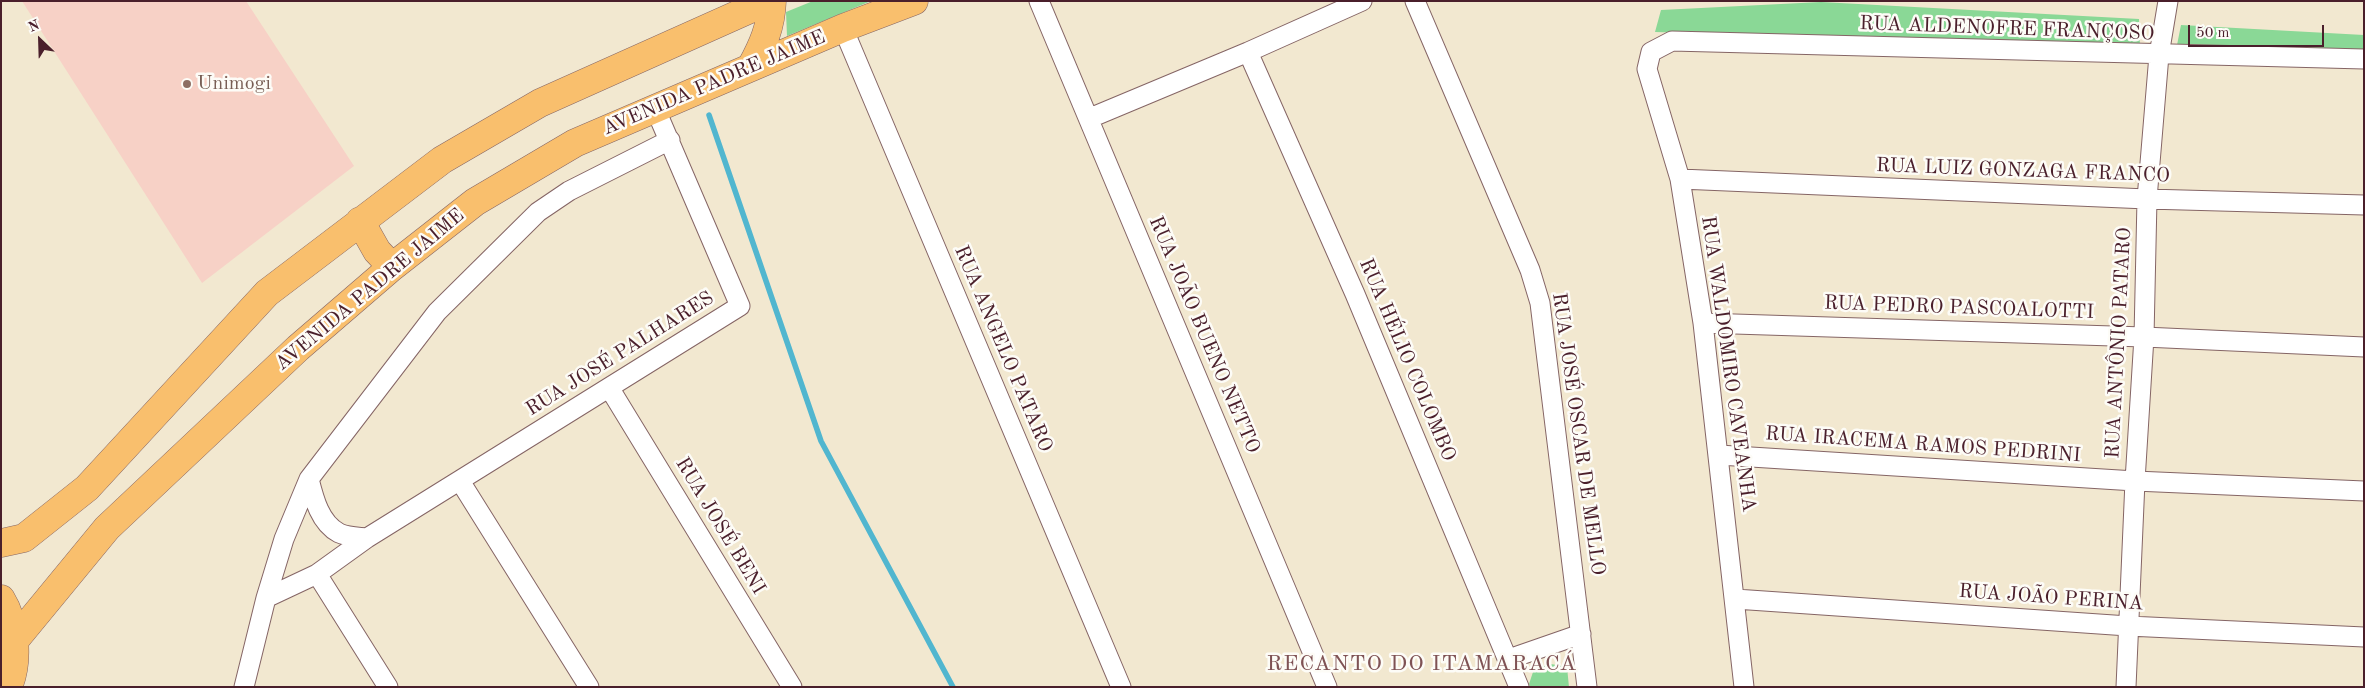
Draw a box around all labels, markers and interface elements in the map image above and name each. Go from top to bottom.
street label: RUA ALDENOFRE FRANÇOSO [1859,12,2155,46]
north arrow [15,15,65,65]
scale bar [2190,15,2326,47]
text: N [26,18,42,35]
street label: AVENIDA PADRE JAIME [599,25,829,141]
text: 50 m [2196,26,2230,41]
place label: Unimogi [197,72,271,96]
marker: Unimogi [181,78,193,90]
street label: RUA LUIZ GONZAGA FRANCO [1876,154,2170,188]
street label: AVENIDA PADRE JAIME [270,204,470,376]
street label: RUA JOÃO BUENO NETTO [1143,213,1265,457]
street label: RUA WALDOMIRO CAVEANHA [1695,214,1761,514]
street label: RUA ANTÔNIO PATARO [2101,227,2137,459]
street label: RUA ANGELO PATARO [949,242,1057,456]
street label: RUA HÉLIO COLOMBO [1353,255,1461,465]
street label: RUA JOSÉ PALHARES [522,286,718,422]
street label: RUA JOSÉ OSCAR DE MELLO [1546,291,1610,577]
street label: RUA PEDRO PASCOALOTTI [1824,291,2094,325]
street label: RUA IRACEMA RAMOS PEDRINI [1764,422,2082,468]
street label: RUA JOSÉ BENI [670,453,770,599]
street label: RUA JOÃO PERINA [1958,580,2144,616]
district label: RECANTO DO ITAMARACÁ [1264,651,1580,677]

